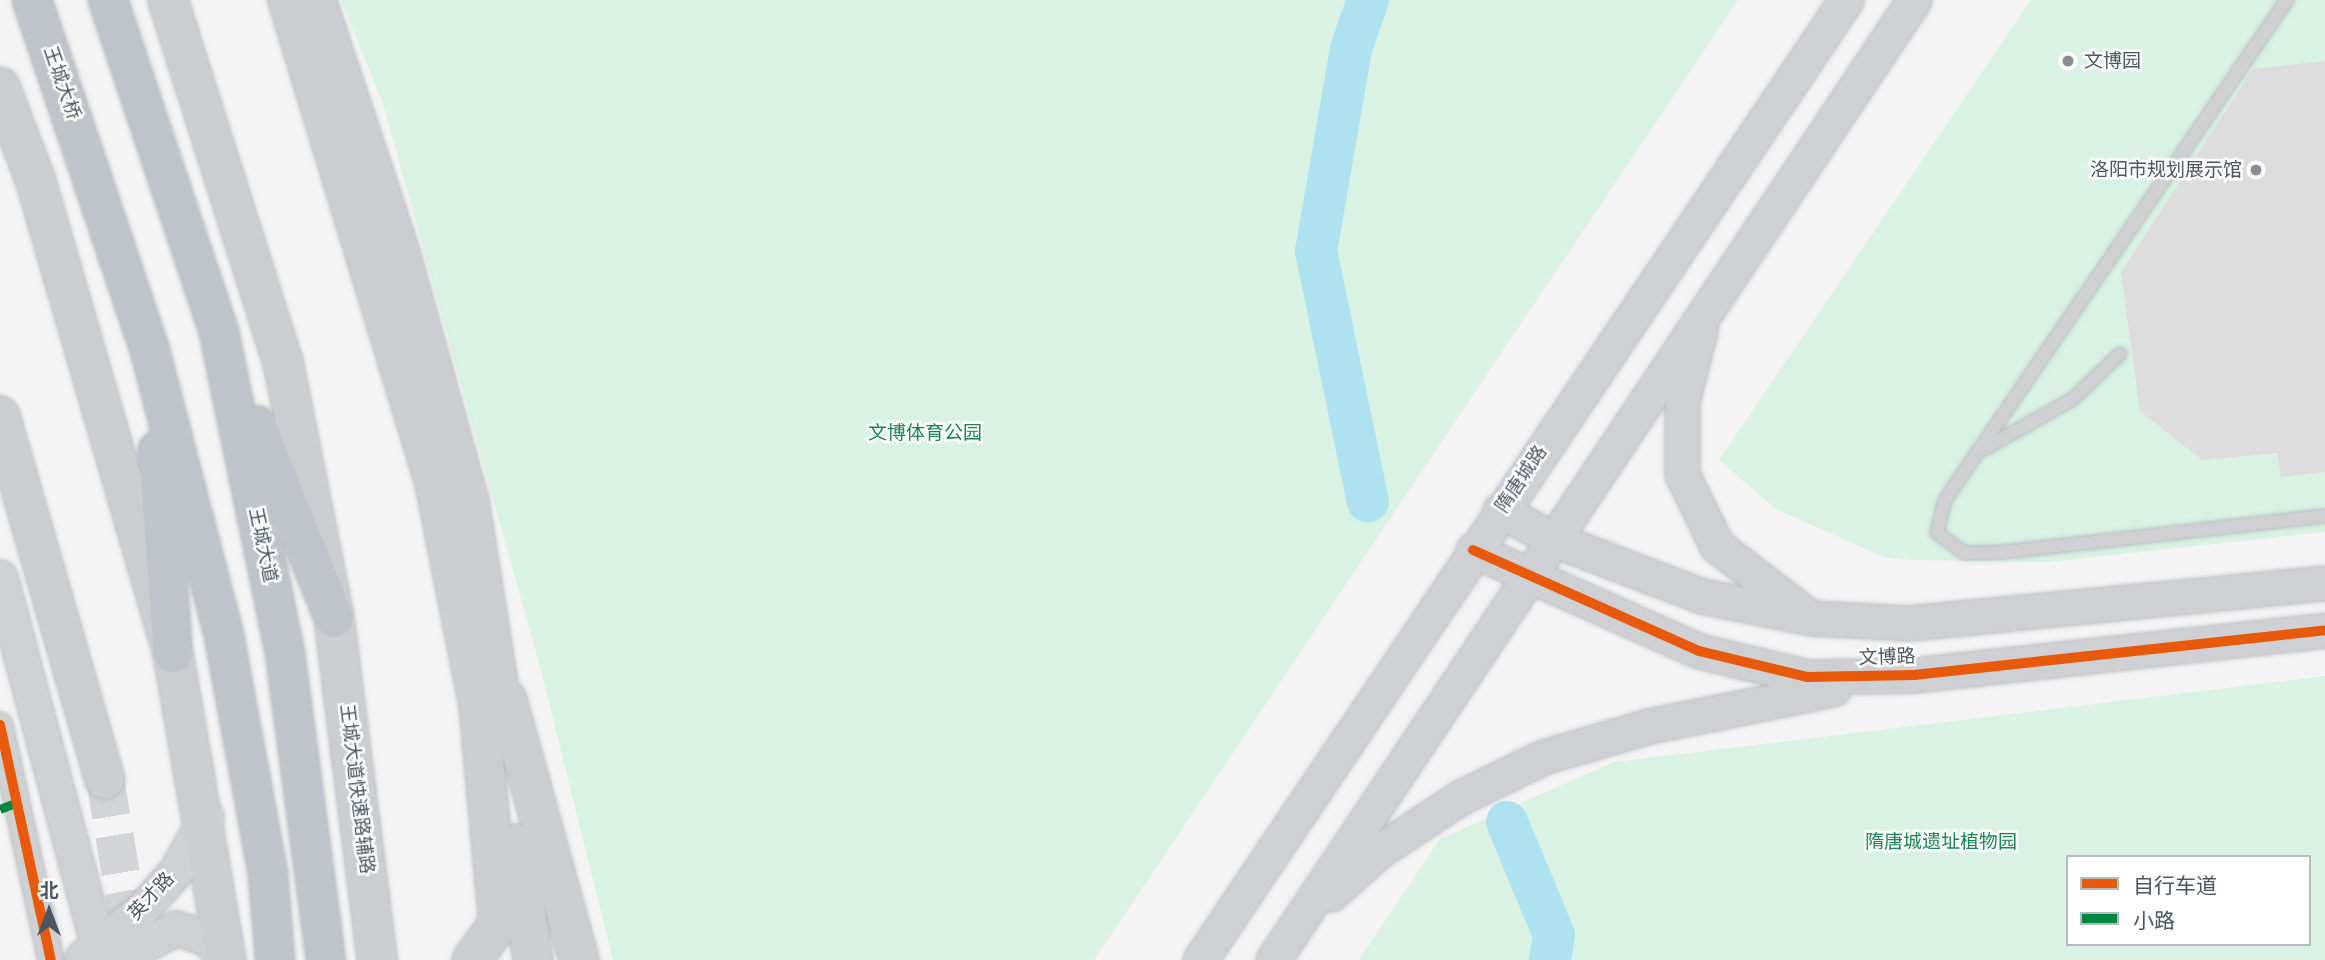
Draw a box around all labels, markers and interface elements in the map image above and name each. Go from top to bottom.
street label: 王城大桥 [39,43,85,123]
place label: 文博园 [2084,50,2141,72]
marker: 文博园 [2058,51,2078,71]
place label: 洛阳市规划展示馆 [2090,159,2242,181]
marker: 洛阳市规划展示馆 [2248,162,2264,178]
park label: 文博体育公园 [868,422,982,444]
street label: 隋唐城路 [1490,441,1552,517]
street label: 王城大道 [244,505,282,585]
street label: 文博路 [1858,645,1916,669]
street label: 王城大道快速路辅路 [335,703,379,875]
park label: 隋唐城遗址植物园 [1865,831,2017,853]
legend [2066,855,2311,946]
street label: 英才路 [123,867,179,925]
text: 自行车道 [2133,872,2217,899]
north arrow [14,876,84,946]
text: 北 [39,878,59,902]
text: 小路 [2133,907,2175,934]

